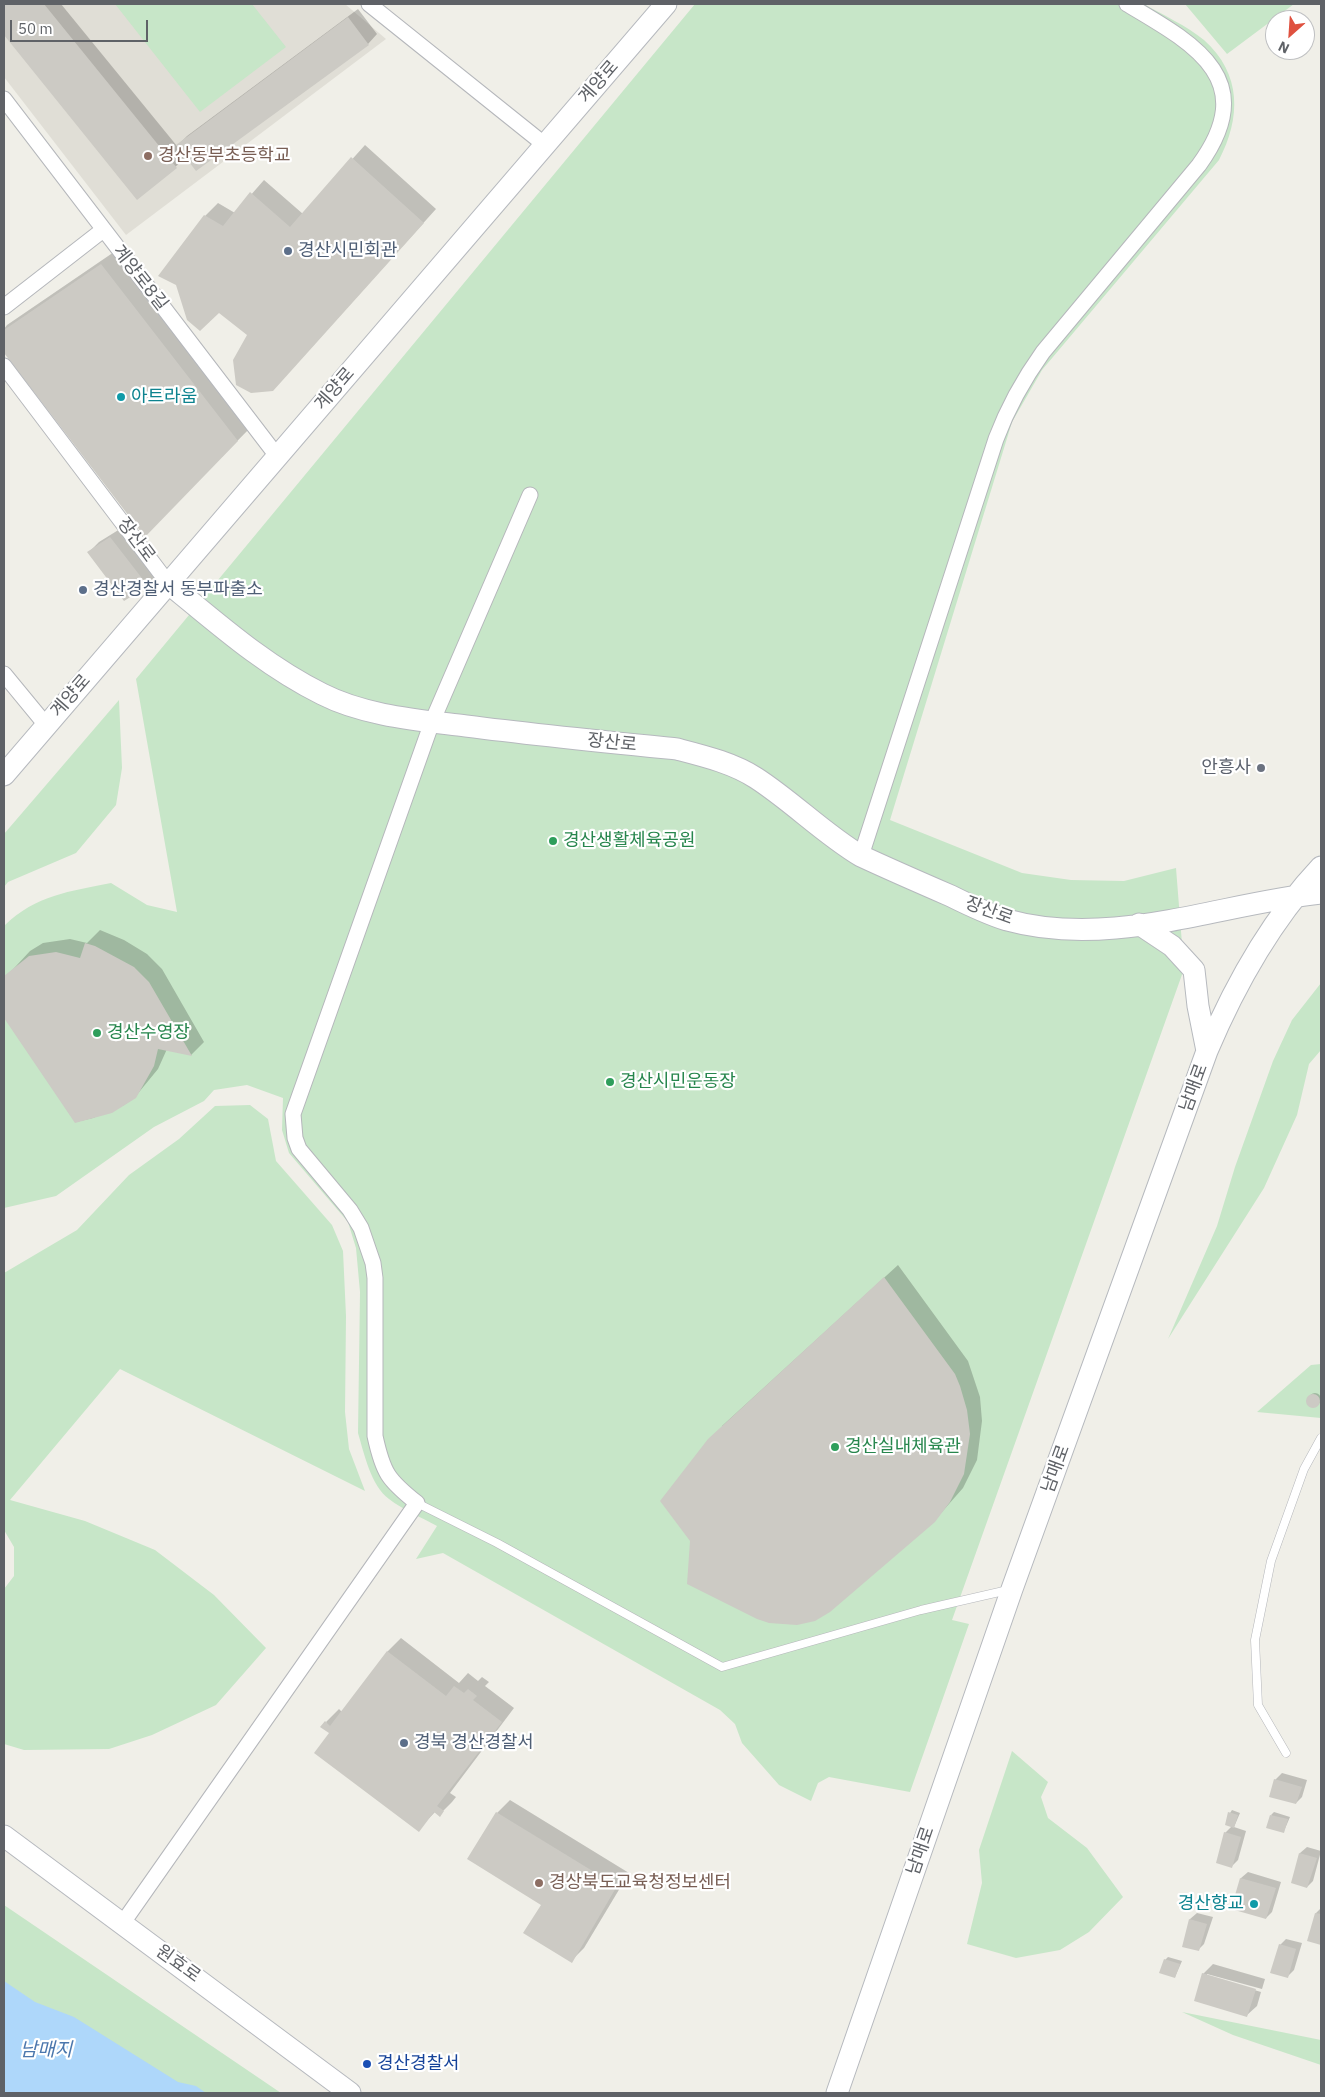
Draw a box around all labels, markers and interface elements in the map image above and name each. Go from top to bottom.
scale bar [12,10,150,42]
north arrow [1265,10,1315,60]
text: 50 m [18,19,53,38]
text: N [1275,37,1292,58]
street label: 계양로 [575,56,623,108]
place label: 경산동부초등학교 [158,145,290,167]
marker: 경산동부초등학교 [142,150,154,162]
place label: 경산시민회관 [298,240,397,262]
street label: 계양로8길 [108,241,172,315]
marker: 경산시민회관 [282,245,294,257]
street label: 계양로 [311,363,359,415]
place label: 아트라움 [131,386,197,408]
marker: 아트라움 [115,391,127,403]
street label: 장산로 [112,514,160,566]
place label: 경산경찰서 동부파출소 [93,579,263,601]
marker: 경산경찰서 동부파출소 [77,584,89,596]
street label: 계양로 [47,670,95,722]
street label: 장산로 [586,730,638,756]
place label: 안흥사 [1201,757,1251,779]
marker: 안흥사 [1255,762,1267,774]
place label: 경산생활체육공원 [563,830,695,852]
marker: 경산생활체육공원 [547,835,559,847]
street label: 장산로 [962,892,1016,930]
place label: 경산수영장 [107,1022,190,1044]
marker: 경산수영장 [91,1027,103,1039]
street label: 남매로 [1175,1061,1213,1115]
place label: 경산시민운동장 [620,1071,736,1093]
marker: 경산시민운동장 [604,1076,616,1088]
place label: 경산실내체육관 [845,1436,961,1458]
marker: 경산실내체육관 [829,1441,841,1453]
street label: 남매로 [1037,1442,1075,1496]
place label: 경북 경산경찰서 [414,1732,534,1754]
marker: 경북 경산경찰서 [398,1737,410,1749]
street label: 남매로 [903,1824,939,1878]
place label: 경상북도교육청정보센터 [549,1872,731,1894]
marker: 경상북도교육청정보센터 [533,1877,545,1889]
place label: 경산향교 [1178,1893,1244,1915]
marker: 경산향교 [1248,1898,1260,1910]
street label: 원효로 [152,1941,204,1987]
water label: 남매지 [20,2040,72,2062]
place label: 경산경찰서 [377,2053,460,2075]
marker: 경산경찰서 [361,2058,373,2070]

